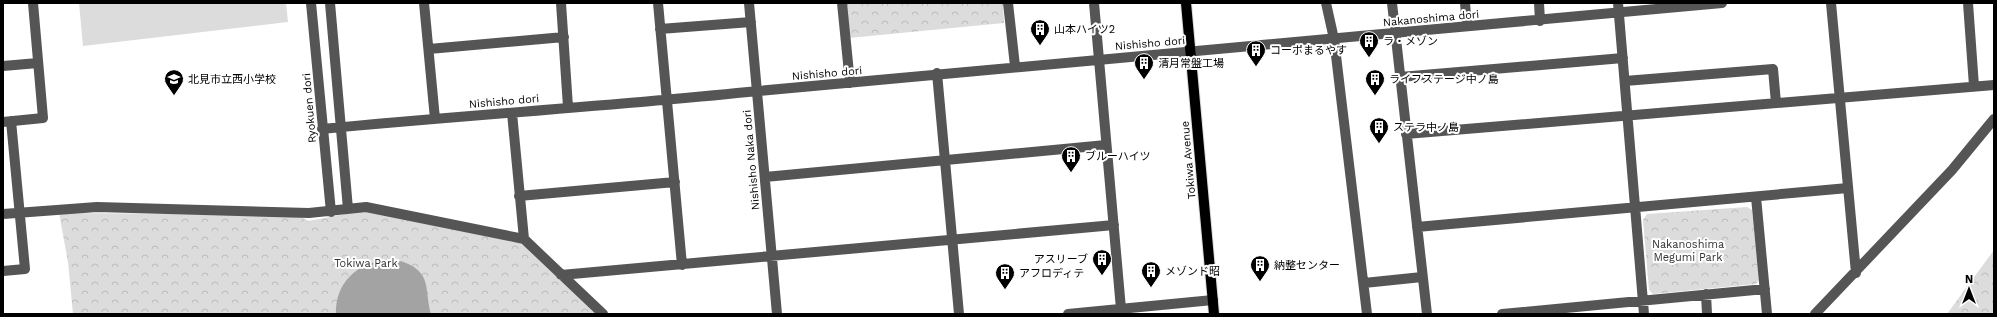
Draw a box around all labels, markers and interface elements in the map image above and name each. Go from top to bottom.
street label: Nakanoshima dori [1382,8,1480,29]
building icon: 山本ハイツ2 [1029,18,1051,46]
place label: 山本ハイツ2 [1054,23,1115,36]
building icon: ラ・メゾン [1358,30,1380,58]
street label: Nishisho dori [1114,34,1186,53]
place label: ラ・メゾン [1383,35,1438,48]
building icon: コーポまるやす [1245,39,1267,67]
place label: コーポまるやす [1270,44,1347,57]
building icon: 清月常盤工場 [1133,52,1155,80]
place label: 清月常盤工場 [1158,57,1224,70]
street label: Nishisho dori [791,64,863,83]
school or university icon: 北見市立西小学校 [163,68,185,96]
building icon: ライフステージ中ノ島 [1364,68,1386,96]
street label: Ryokuen dori [300,72,319,143]
place label: 北見市立西小学校 [188,73,276,86]
place label: ライフステージ中ノ島 [1389,73,1499,86]
street label: Nishisho dori [468,92,540,111]
street label: Nishisho Naka dori [741,109,762,211]
building icon: ステラ中ノ島 [1368,116,1390,144]
street label: Tokiwa Avenue [1179,120,1198,200]
place label: ステラ中ノ島 [1393,121,1459,134]
building icon: ブルーハイツ [1060,145,1082,173]
place label: ブルーハイツ [1085,150,1151,163]
park label: Nakanoshima Megumi Park [1652,238,1724,264]
building icon: アスリーブ [1091,248,1113,276]
place label: アスリーブ [1034,253,1088,266]
building icon: 納整センター [1249,254,1271,282]
park label: Tokiwa Park [334,257,398,270]
place label: 納整センター [1274,259,1340,272]
building icon: メゾンド昭 [1140,260,1162,288]
building icon: アフロディテ [994,262,1016,290]
place label: メゾンド昭 [1165,265,1220,278]
place label: アフロディテ [1019,267,1084,280]
north arrow [1949,269,1989,309]
text: N [1965,273,1973,286]

